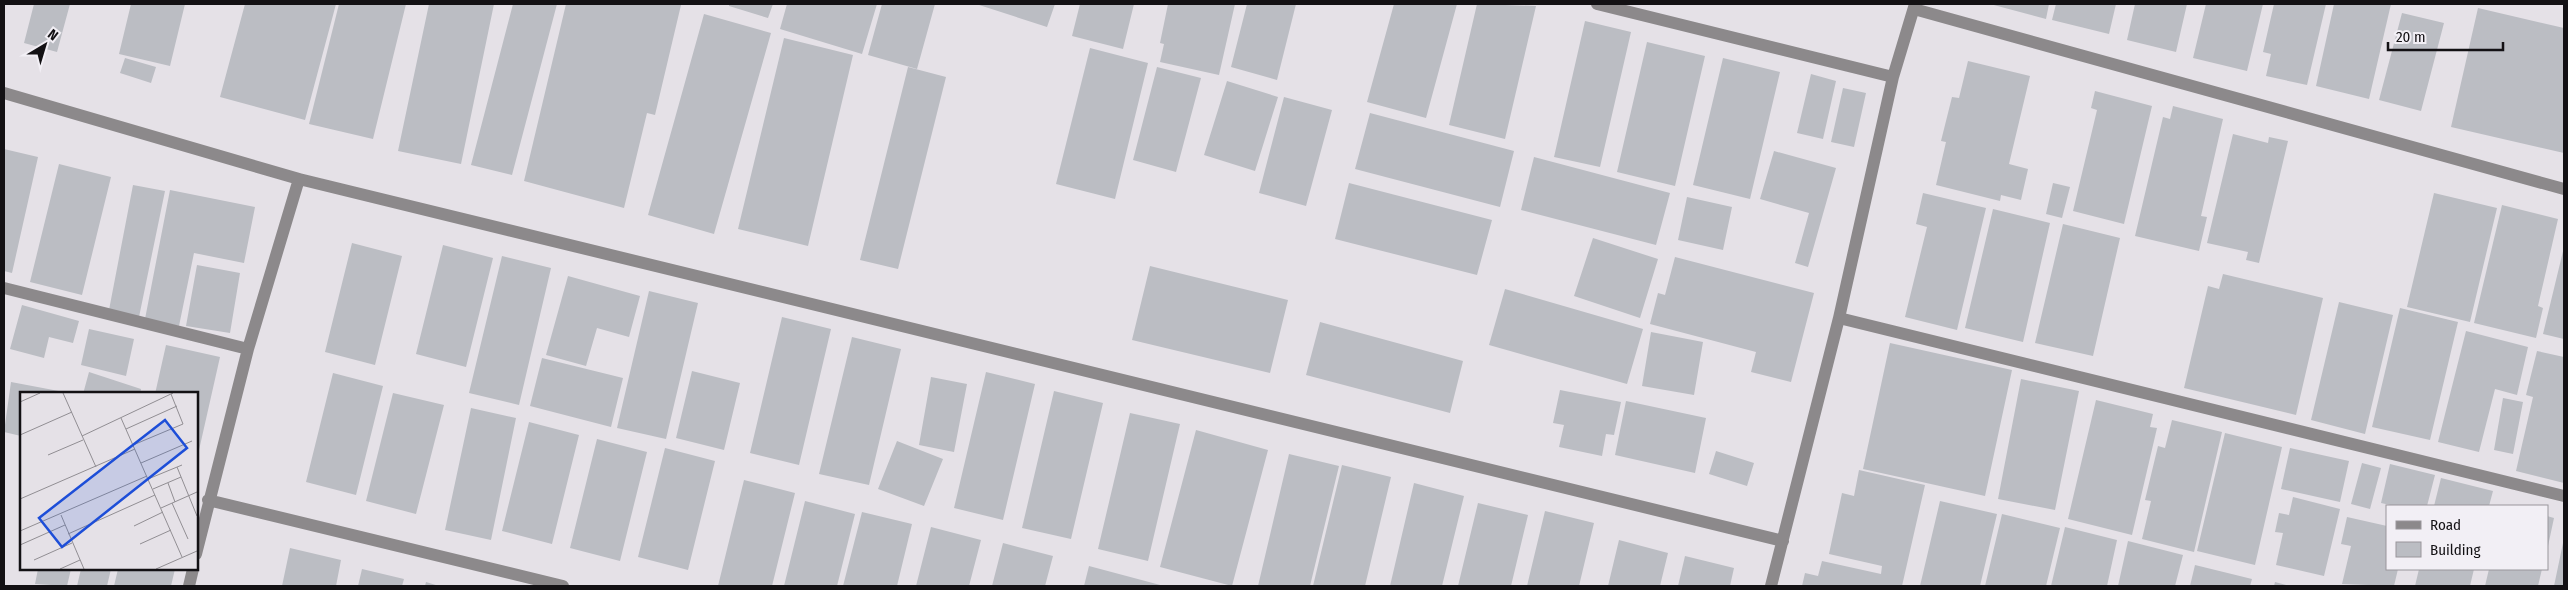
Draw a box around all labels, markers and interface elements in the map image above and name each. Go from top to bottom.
north arrow [20,20,70,70]
scale bar [2388,20,2503,52]
text: N [44,26,61,44]
text: 20 m [2396,28,2426,46]
inset map [20,392,198,570]
legend [2386,505,2548,570]
text: Road [2430,516,2461,534]
text: Building [2430,541,2481,559]

